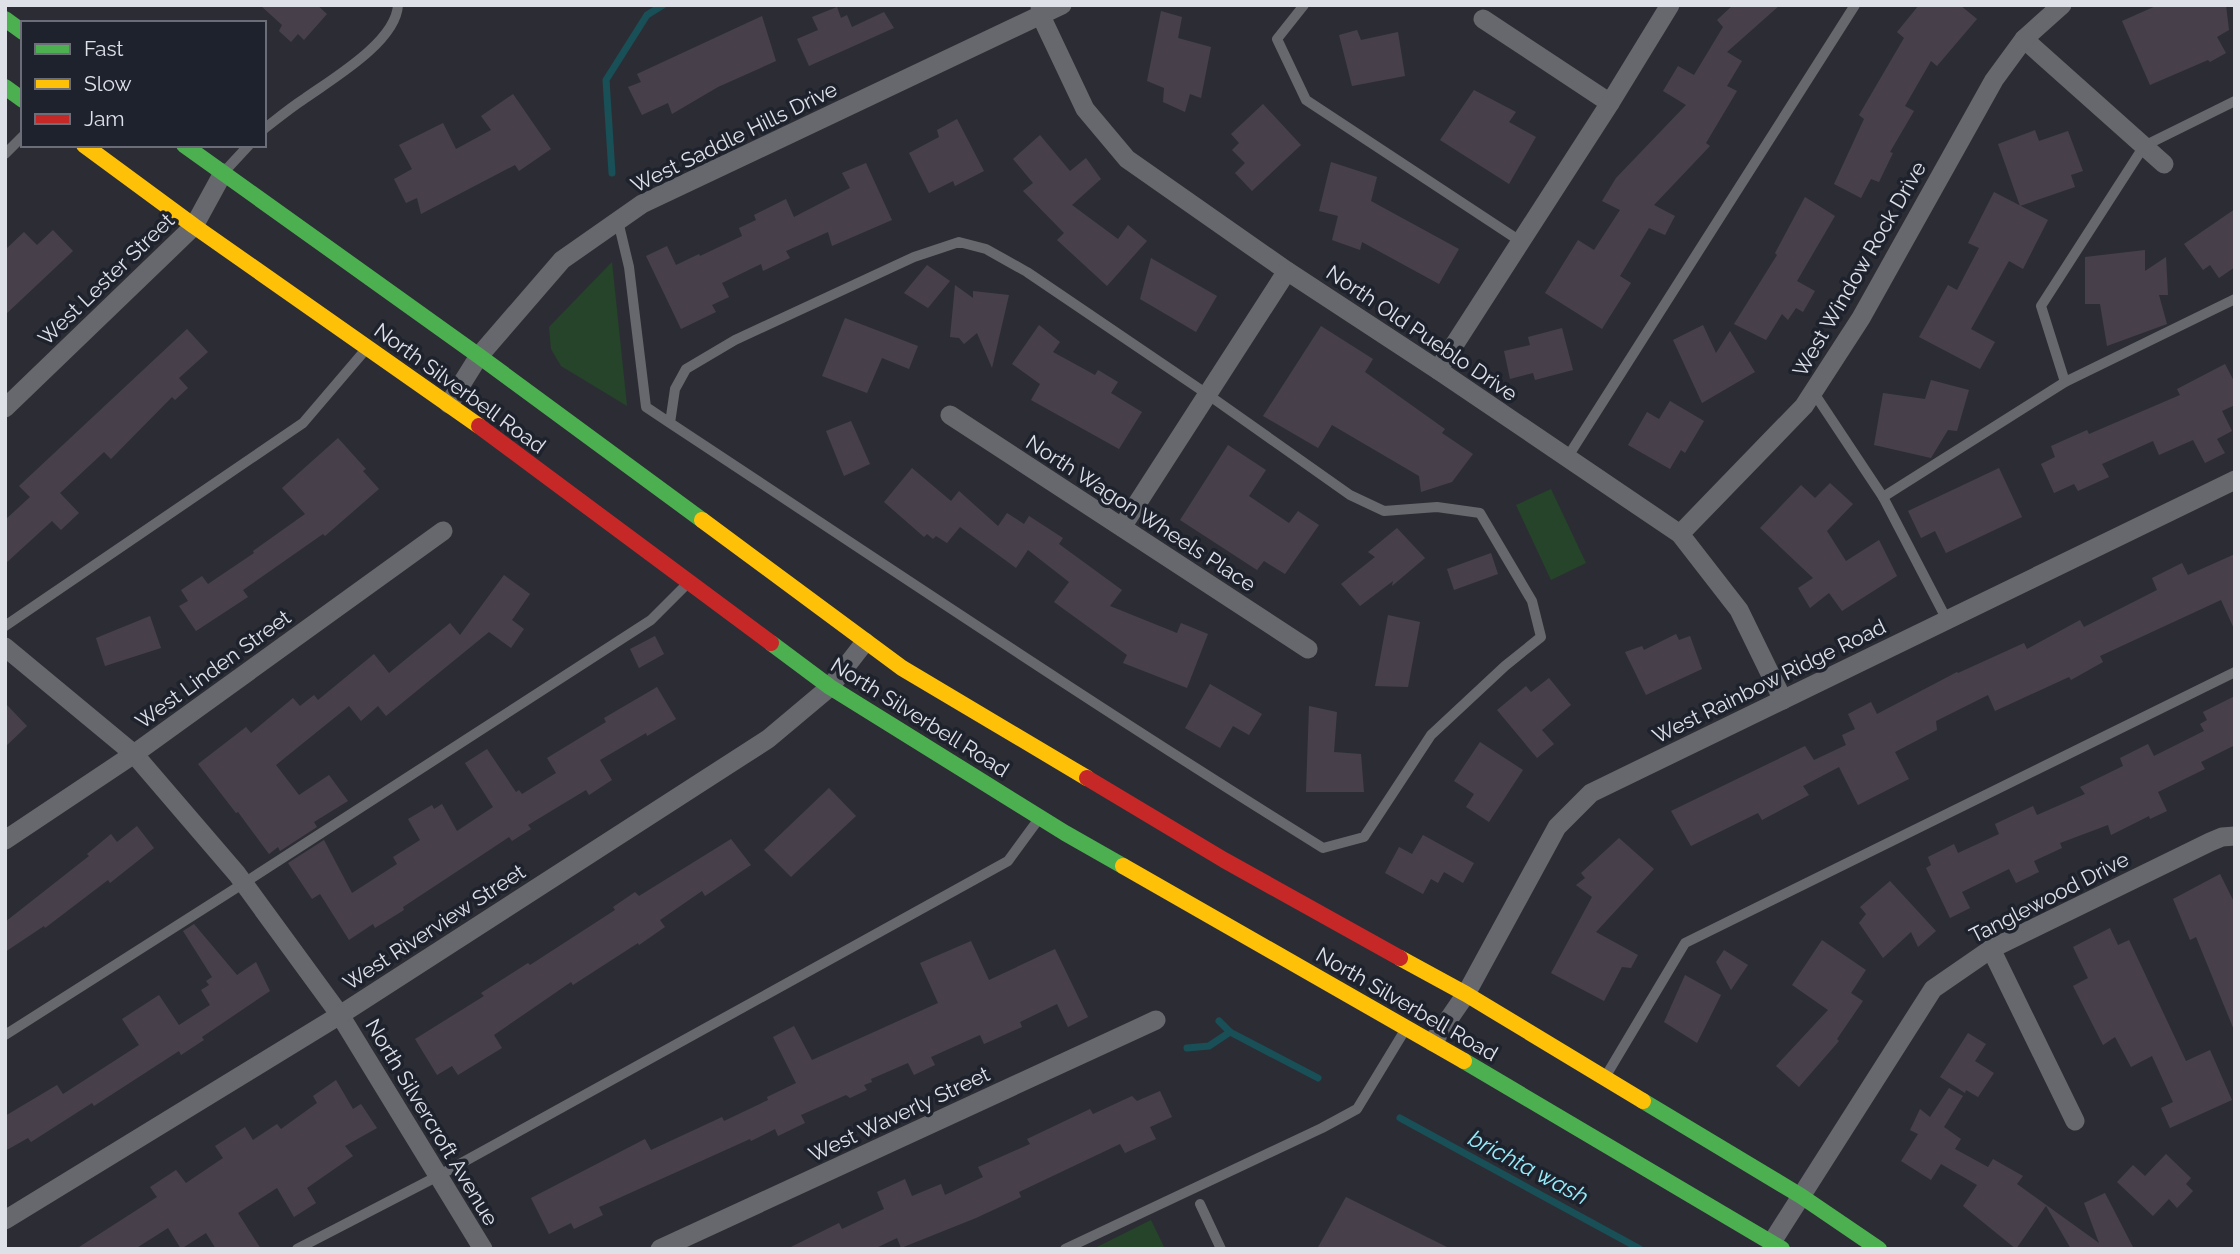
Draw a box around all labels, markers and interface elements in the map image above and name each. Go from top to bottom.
legend [21,21,266,147]
text: Fast [84,36,124,61]
text: Slow [84,71,132,96]
street label: West Saddle Hills Drive [627,76,841,198]
text: Jam [84,106,125,131]
street label: West Window Rock Drive [1787,157,1931,381]
street label: West Lester Street [33,208,179,350]
street label: North Old Pueblo Drive [1322,260,1522,406]
street label: North Silverbell Road [370,317,550,459]
street label: North Wagon Wheels Place [1022,429,1260,597]
street label: West Linden Street [131,604,295,734]
street label: West Rainbow Ridge Road [1648,614,1890,748]
street label: North Silverbell Road [826,652,1014,782]
street label: Tanglewood Drive [1965,846,2133,948]
street label: West Riverview Street [338,859,530,995]
street label: North Silverbell Road [1312,942,1502,1066]
street label: North Silvercroft Avenue [360,1014,504,1230]
street label: West Waverly Street [804,1061,994,1167]
water label: brichta wash [1464,1124,1594,1210]

